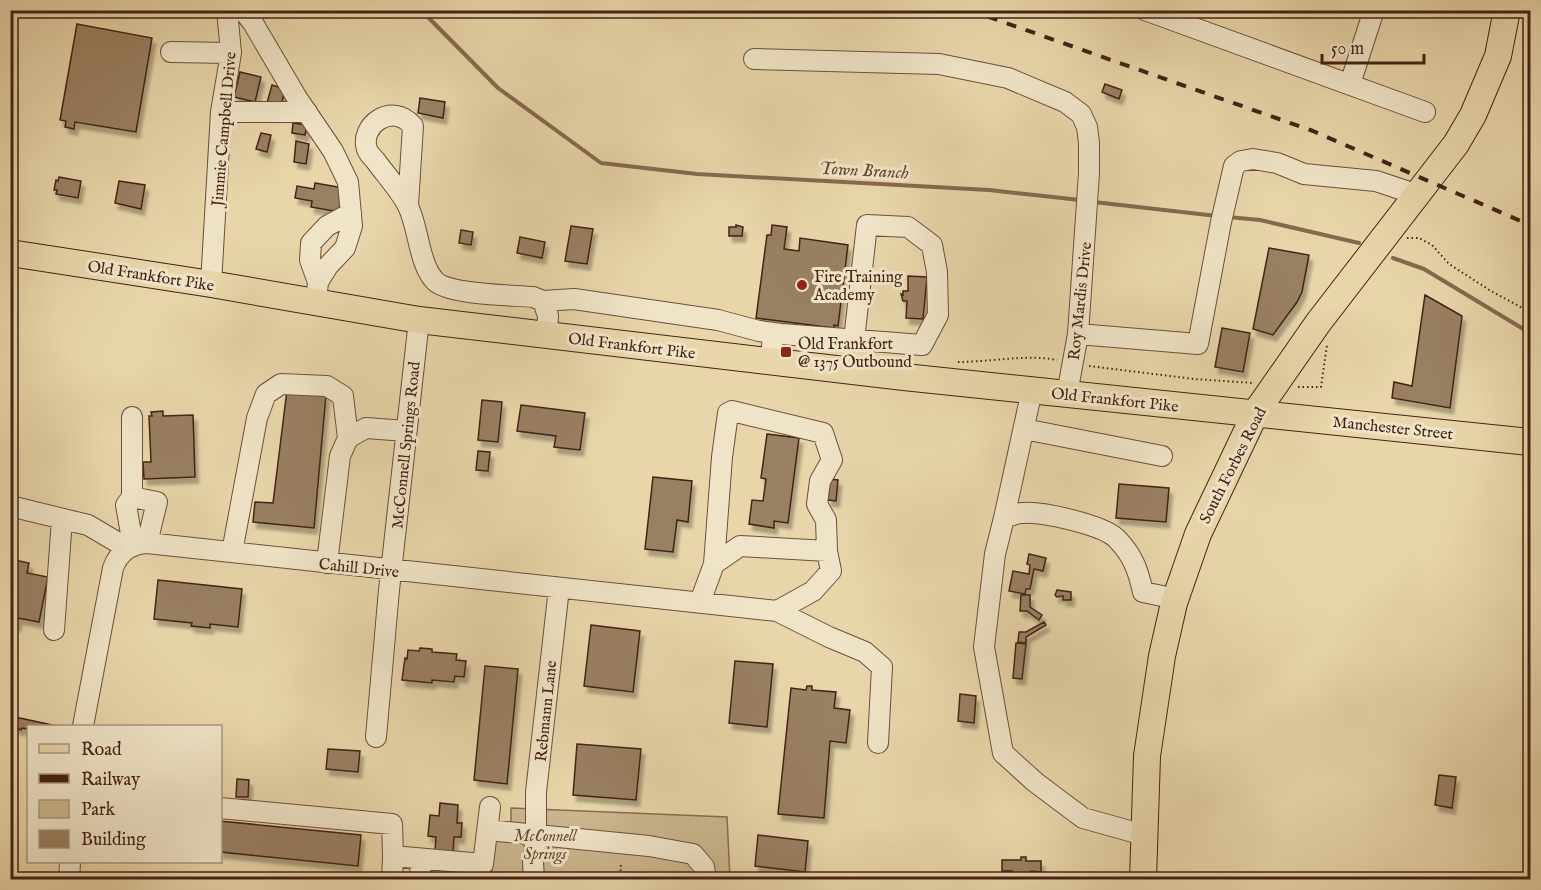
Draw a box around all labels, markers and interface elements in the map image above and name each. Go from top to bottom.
scale bar [1322,27,1424,65]
text: 50 m [1331,38,1364,61]
street label: Jimmie Campbell Drive [208,51,242,209]
water label: Town Branch [819,158,910,185]
street label: Roy Mardis Drive [1065,241,1097,361]
street label: Old Frankfort Pike [86,257,215,297]
place label: Fire Training Academy [813,268,903,306]
marker: Fire Training Academy [795,278,809,292]
street label: Old Frankfort Pike [567,329,696,365]
place label: Old Frankfort @ 1375 Outbound [798,335,912,373]
marker: Old Frankfort @ 1375 Outbound [779,345,793,359]
street label: McConnell Springs Road [388,360,426,530]
street label: Old Frankfort Pike [1050,384,1179,418]
street label: South Forbes Road [1196,404,1272,528]
street label: Manchester Street [1332,413,1454,445]
street label: Cahill Drive [318,555,400,583]
street label: Rebmann Lane [532,659,562,763]
legend [27,725,222,863]
text: Road [81,739,122,762]
text: Railway [81,769,140,792]
text: Park [81,799,116,822]
park label: McConnell Springs [514,827,578,865]
text: Building [81,829,146,852]

